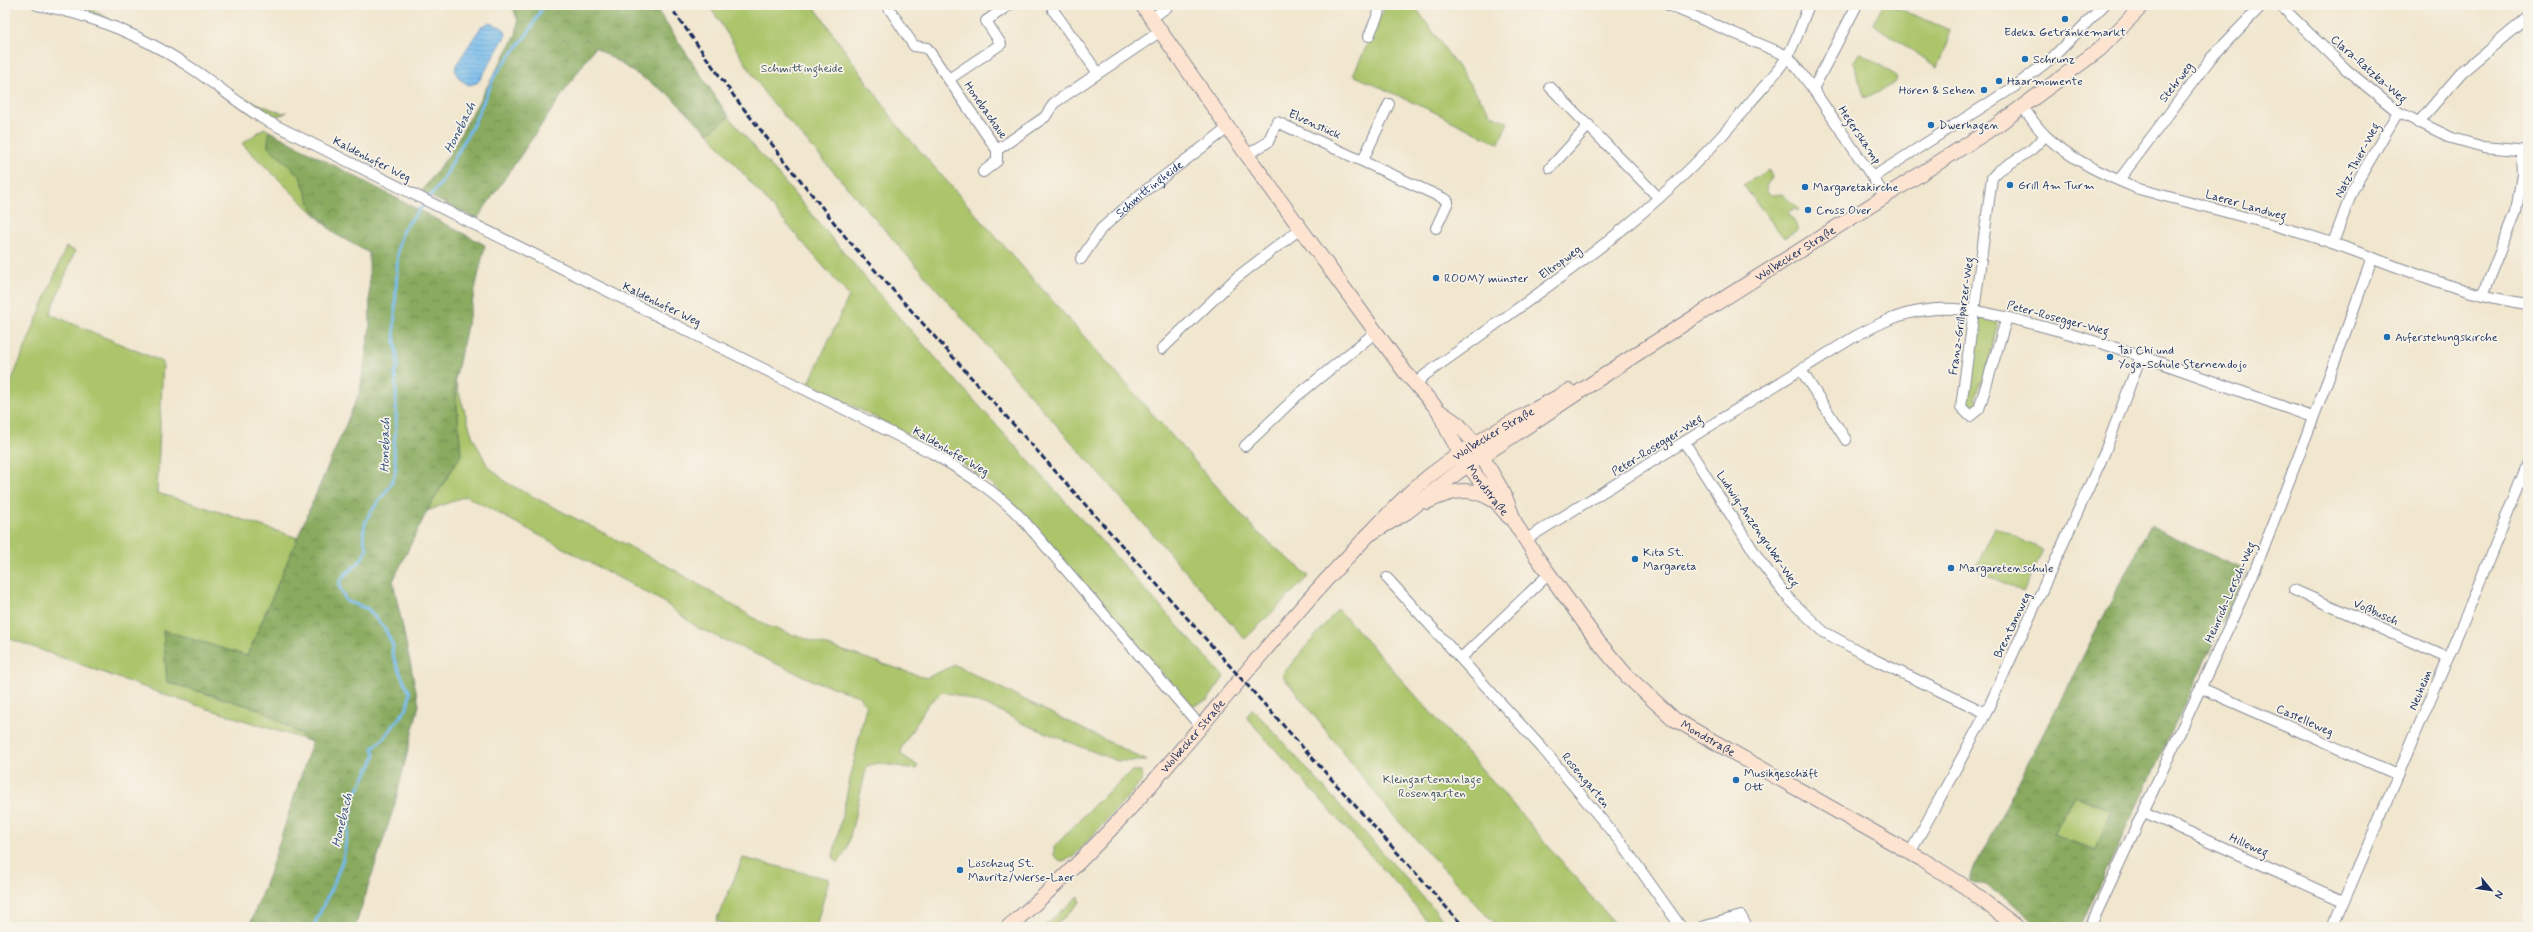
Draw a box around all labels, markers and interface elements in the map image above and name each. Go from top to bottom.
marker: Edeka Getränkemarkt [2060,14,2070,24]
place label: Edeka Getränkemarkt [2004,25,2126,41]
street label: Clara-Ratzka-Weg [2326,32,2410,108]
place label: Schrunz [2033,52,2075,68]
marker: Schrunz [2020,54,2030,64]
street label: Stehrweg [2156,59,2198,106]
park label: Schmittingheide [761,61,843,78]
place label: Haarmomente [2007,74,2083,90]
marker: Haarmomente [1994,76,2004,86]
street label: Honebachaue [960,79,1011,143]
place label: Hören & Sehen [1899,83,1977,99]
marker: Hören & Sehen [1979,85,1989,95]
water label: Honebach [440,99,480,156]
street label: Hegerskamp [1833,103,1885,169]
street label: Elvenstück [1286,106,1344,144]
place label: Dwerhagen [1939,118,2000,135]
marker: Dwerhagen [1926,120,1936,130]
street label: Natz-Thier-Weg [2331,120,2385,201]
street label: Kaldenhofer Weg [330,133,413,186]
street label: Schmittingheide [1113,157,1187,221]
place label: Grill Am Turm [2018,178,2095,194]
place label: Margaretakirche [1813,180,1898,196]
marker: Grill Am Turm [2005,180,2015,190]
marker: Margaretakirche [1800,182,1810,192]
street label: Laerer Landweg [2203,187,2288,226]
place label: Cross Over [1816,203,1872,219]
marker: Cross Over [1803,205,1813,215]
street label: Wolbecker Straße [1752,223,1839,286]
street label: Eltropweg [1536,242,1585,284]
street label: Franz-Grillparzer-Weg [1946,256,1979,376]
place label: ROOMY münster [1444,271,1529,287]
marker: ROOMY münster [1431,273,1441,283]
street label: Kaldenhofer Weg [620,279,703,331]
street label: Peter-Rosegger-Weg [2005,298,2111,341]
place label: Auferstehungskirche [2395,330,2498,346]
marker: Auferstehungskirche [2382,332,2392,342]
place label: Tai Chi und Yoga-Schule Sternendojo [2118,343,2247,374]
marker: Tai Chi und Yoga-Schule Sternendojo [2105,352,2115,362]
street label: Wolbecker Straße [1450,404,1538,465]
street label: Peter-Rosegger-Weg [1609,411,1707,481]
water label: Honebach [377,417,394,473]
street label: Kaldenhofer Weg [909,424,992,480]
street label: Mondstraße [1462,462,1512,520]
street label: Ludwig-Anzengruber-Weg [1711,468,1802,592]
street label: Heinrich-Lersch-Weg [2201,539,2261,646]
place label: Kita St. Margareta [1643,545,1697,575]
marker: Kita St. Margareta [1630,554,1640,564]
place label: Margaretenschule [1959,561,2053,577]
marker: Margaretenschule [1946,563,1956,573]
street label: Brentanoweg [1991,590,2035,661]
street label: Voßbusch [2351,596,2401,630]
street label: Neuheim [2405,668,2437,713]
street label: Wolbecker Straße [1157,696,1229,777]
street label: Castelleweg [2274,701,2336,741]
street label: Mondstraße [1677,717,1738,761]
street label: Rosengarten [1557,750,1613,812]
place label: Musikgeschäft Ott [1744,766,1819,796]
park label: Kleingartenanlage Rosengarten [1383,772,1481,802]
marker: Musikgeschäft Ott [1731,775,1741,785]
water label: Honebach [328,792,357,849]
street label: Hilleweg [2226,830,2271,863]
place label: Löschzug St. Mauritz/Werse-Laer [968,856,1075,886]
marker: Löschzug St. Mauritz/Werse-Laer [955,865,965,875]
north arrow [2471,870,2511,910]
text: N [2491,888,2507,901]

